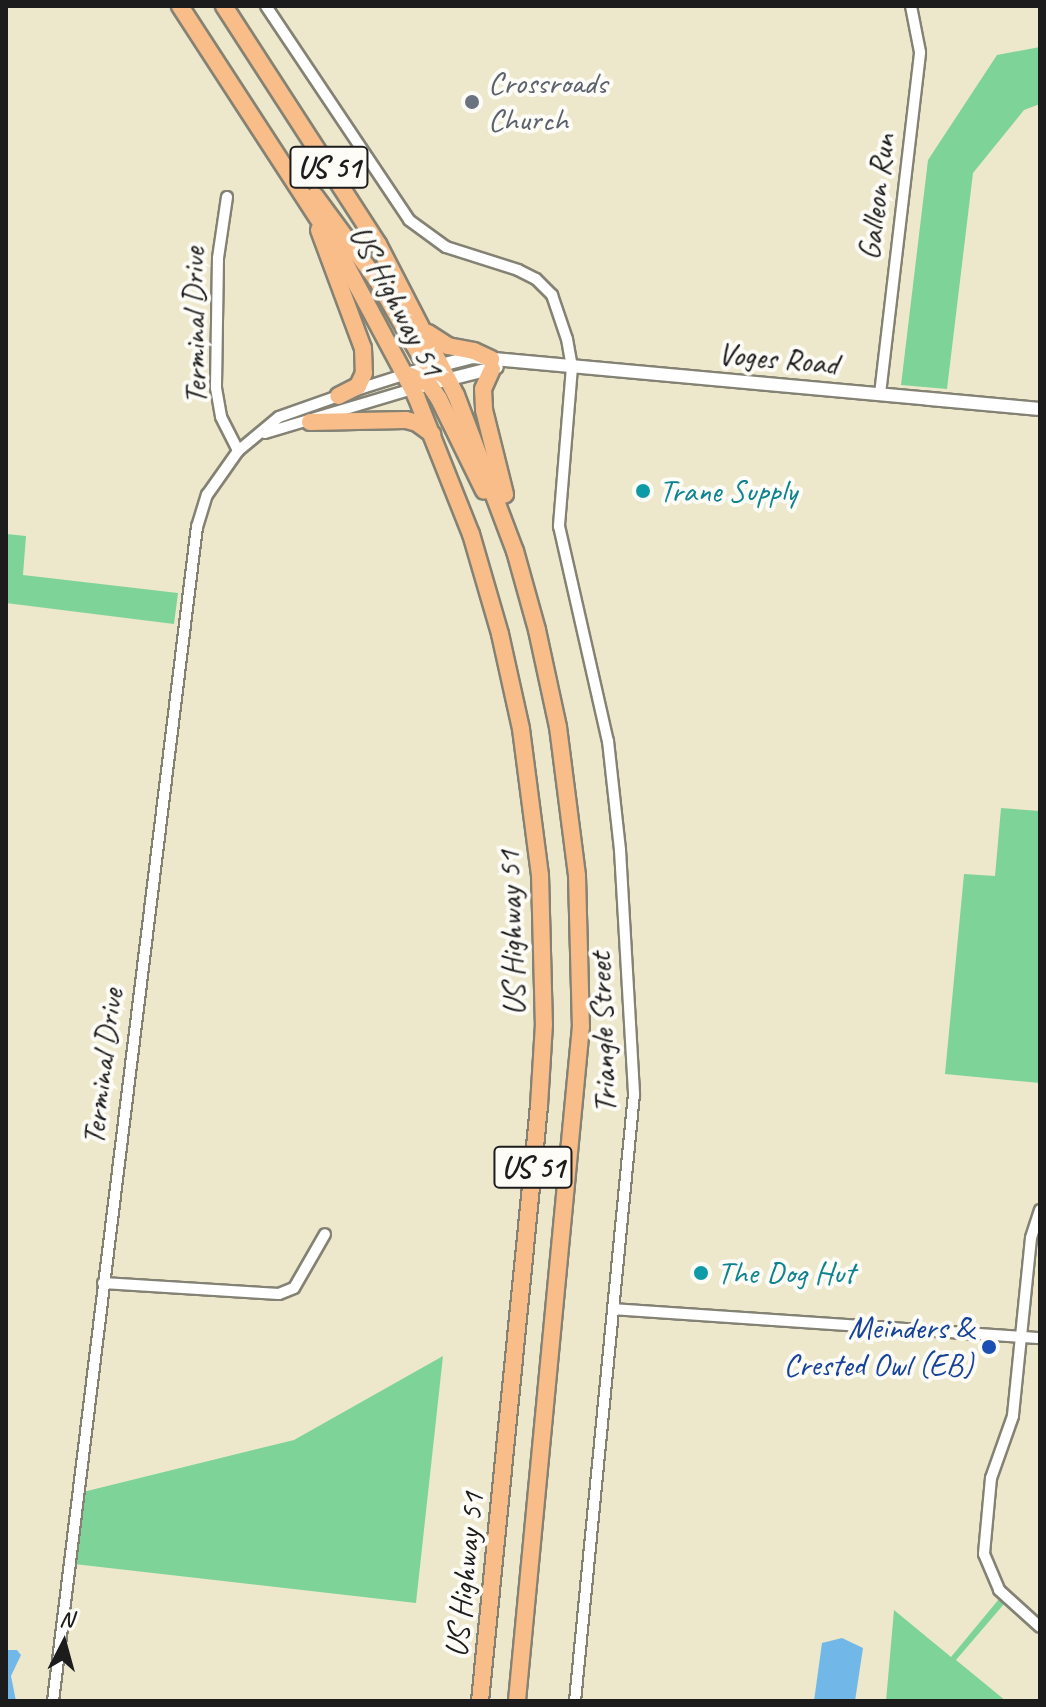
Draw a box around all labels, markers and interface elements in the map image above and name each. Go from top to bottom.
place label: Crossroads Church [488,65,607,140]
marker: Crossroads Church [463,93,481,111]
street label: Galleon Run [850,132,904,262]
road number: US 51 [289,141,369,193]
street label: US Highway 51 [340,219,452,383]
street label: Terminal Drive [174,247,216,405]
street label: Voges Road [717,335,839,383]
place label: Trane Supply [659,472,796,510]
marker: Trane Supply [634,482,652,500]
street label: US Highway 51 [490,850,534,1016]
street label: Triangle Street [581,952,625,1114]
street label: Terminal Drive [74,987,132,1147]
road number: US 51 [493,1141,573,1193]
place label: The Dog Hut [717,1254,855,1292]
marker: The Dog Hut [692,1264,710,1282]
place label: Meinders & Crested Owl (EB) [783,1310,973,1385]
marker: Meinders & Crested Owl (EB) [980,1338,998,1356]
street label: US Highway 51 [437,1491,493,1659]
north arrow [24,1603,104,1683]
text: N [58,1604,75,1634]

